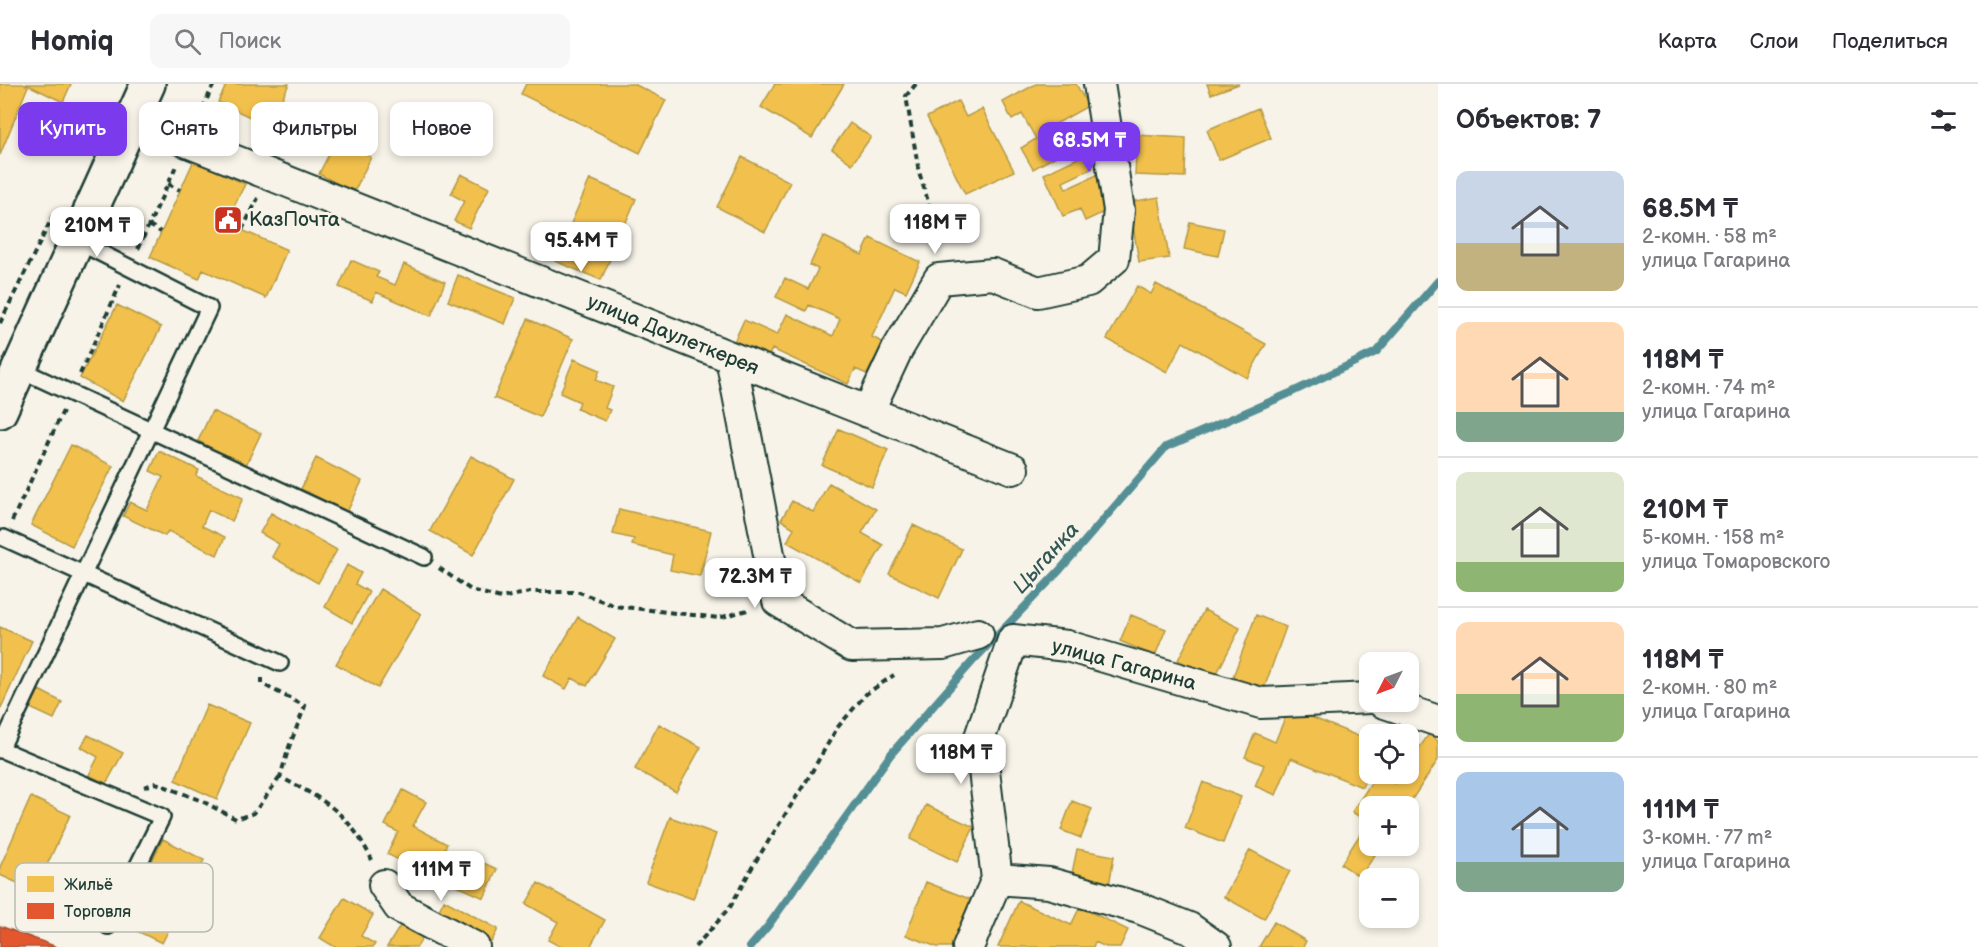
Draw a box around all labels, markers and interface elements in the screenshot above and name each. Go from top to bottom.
search box [150,14,570,68]
text: Homiq [30,25,114,58]
icon: search [171,25,204,58]
text: Поиск [219,28,281,55]
text: Карта [1658,29,1717,54]
text: Слои [1750,29,1799,54]
text: Поделиться [1832,29,1948,54]
chip: Купить [18,102,127,156]
chip: Снять [139,102,239,156]
chip: Фильтры [251,102,378,156]
chip: Новое [390,102,493,156]
icon: filters [1927,104,1960,137]
text: Объектов: 7 [1456,105,1601,136]
pin: 68.5M ₸ [1034,122,1144,173]
text: 68.5M ₸ [1052,129,1126,153]
text: 68.5M ₸ [1642,194,1738,225]
icon: home [1504,195,1576,267]
public building icon: КазПочта [212,204,244,236]
pin: 118M ₸ [886,204,984,255]
pin: 210M ₸ [48,207,146,258]
place label: КазПочта [249,208,340,232]
text: 118M ₸ [904,211,966,235]
text: 210M ₸ [64,214,130,238]
pin: 95.4M ₸ [526,222,636,273]
text: 2-комн. · 58 m² [1642,225,1777,249]
text: 95.4M ₸ [545,229,618,253]
text: улица Гагарина [1642,249,1790,273]
street label: улица Даулеткерея [584,290,762,380]
text: 118M ₸ [1642,345,1723,376]
icon: home [1504,346,1576,418]
text: 2-комн. · 74 m² [1642,376,1775,400]
text: улица Гагарина [1642,400,1790,424]
text: 210M ₸ [1642,495,1728,526]
icon: home [1504,496,1576,568]
water label: Цыганка [1008,517,1084,599]
text: 5-комн. · 158 m² [1642,526,1784,550]
text: улица Томаровского [1642,550,1830,574]
pin: 72.3M ₸ [700,558,810,609]
text: 72.3M ₸ [719,565,791,589]
street label: улица Гагарина [1049,634,1199,696]
text: 118M ₸ [1642,645,1723,676]
icon: home [1504,646,1576,718]
north arrow [1359,652,1419,712]
map controls [1359,652,1419,928]
text: 2-комн. · 80 m² [1642,676,1777,700]
text: улица Гагарина [1642,700,1790,724]
button: locate [1359,724,1419,784]
pin: 118M ₸ [912,734,1010,785]
text: 118M ₸ [930,741,992,765]
text: 111M ₸ [1642,795,1718,826]
button: + [1359,796,1419,856]
icon: home [1504,796,1576,868]
text: 3-комн. · 77 m² [1642,826,1772,850]
text: улица Гагарина [1642,850,1790,874]
pin: 111M ₸ [392,851,490,902]
text: 111M ₸ [412,858,470,882]
legend [15,863,213,932]
button: − [1359,868,1419,928]
text: Жильё [64,876,113,895]
text: Торговля [64,903,131,922]

